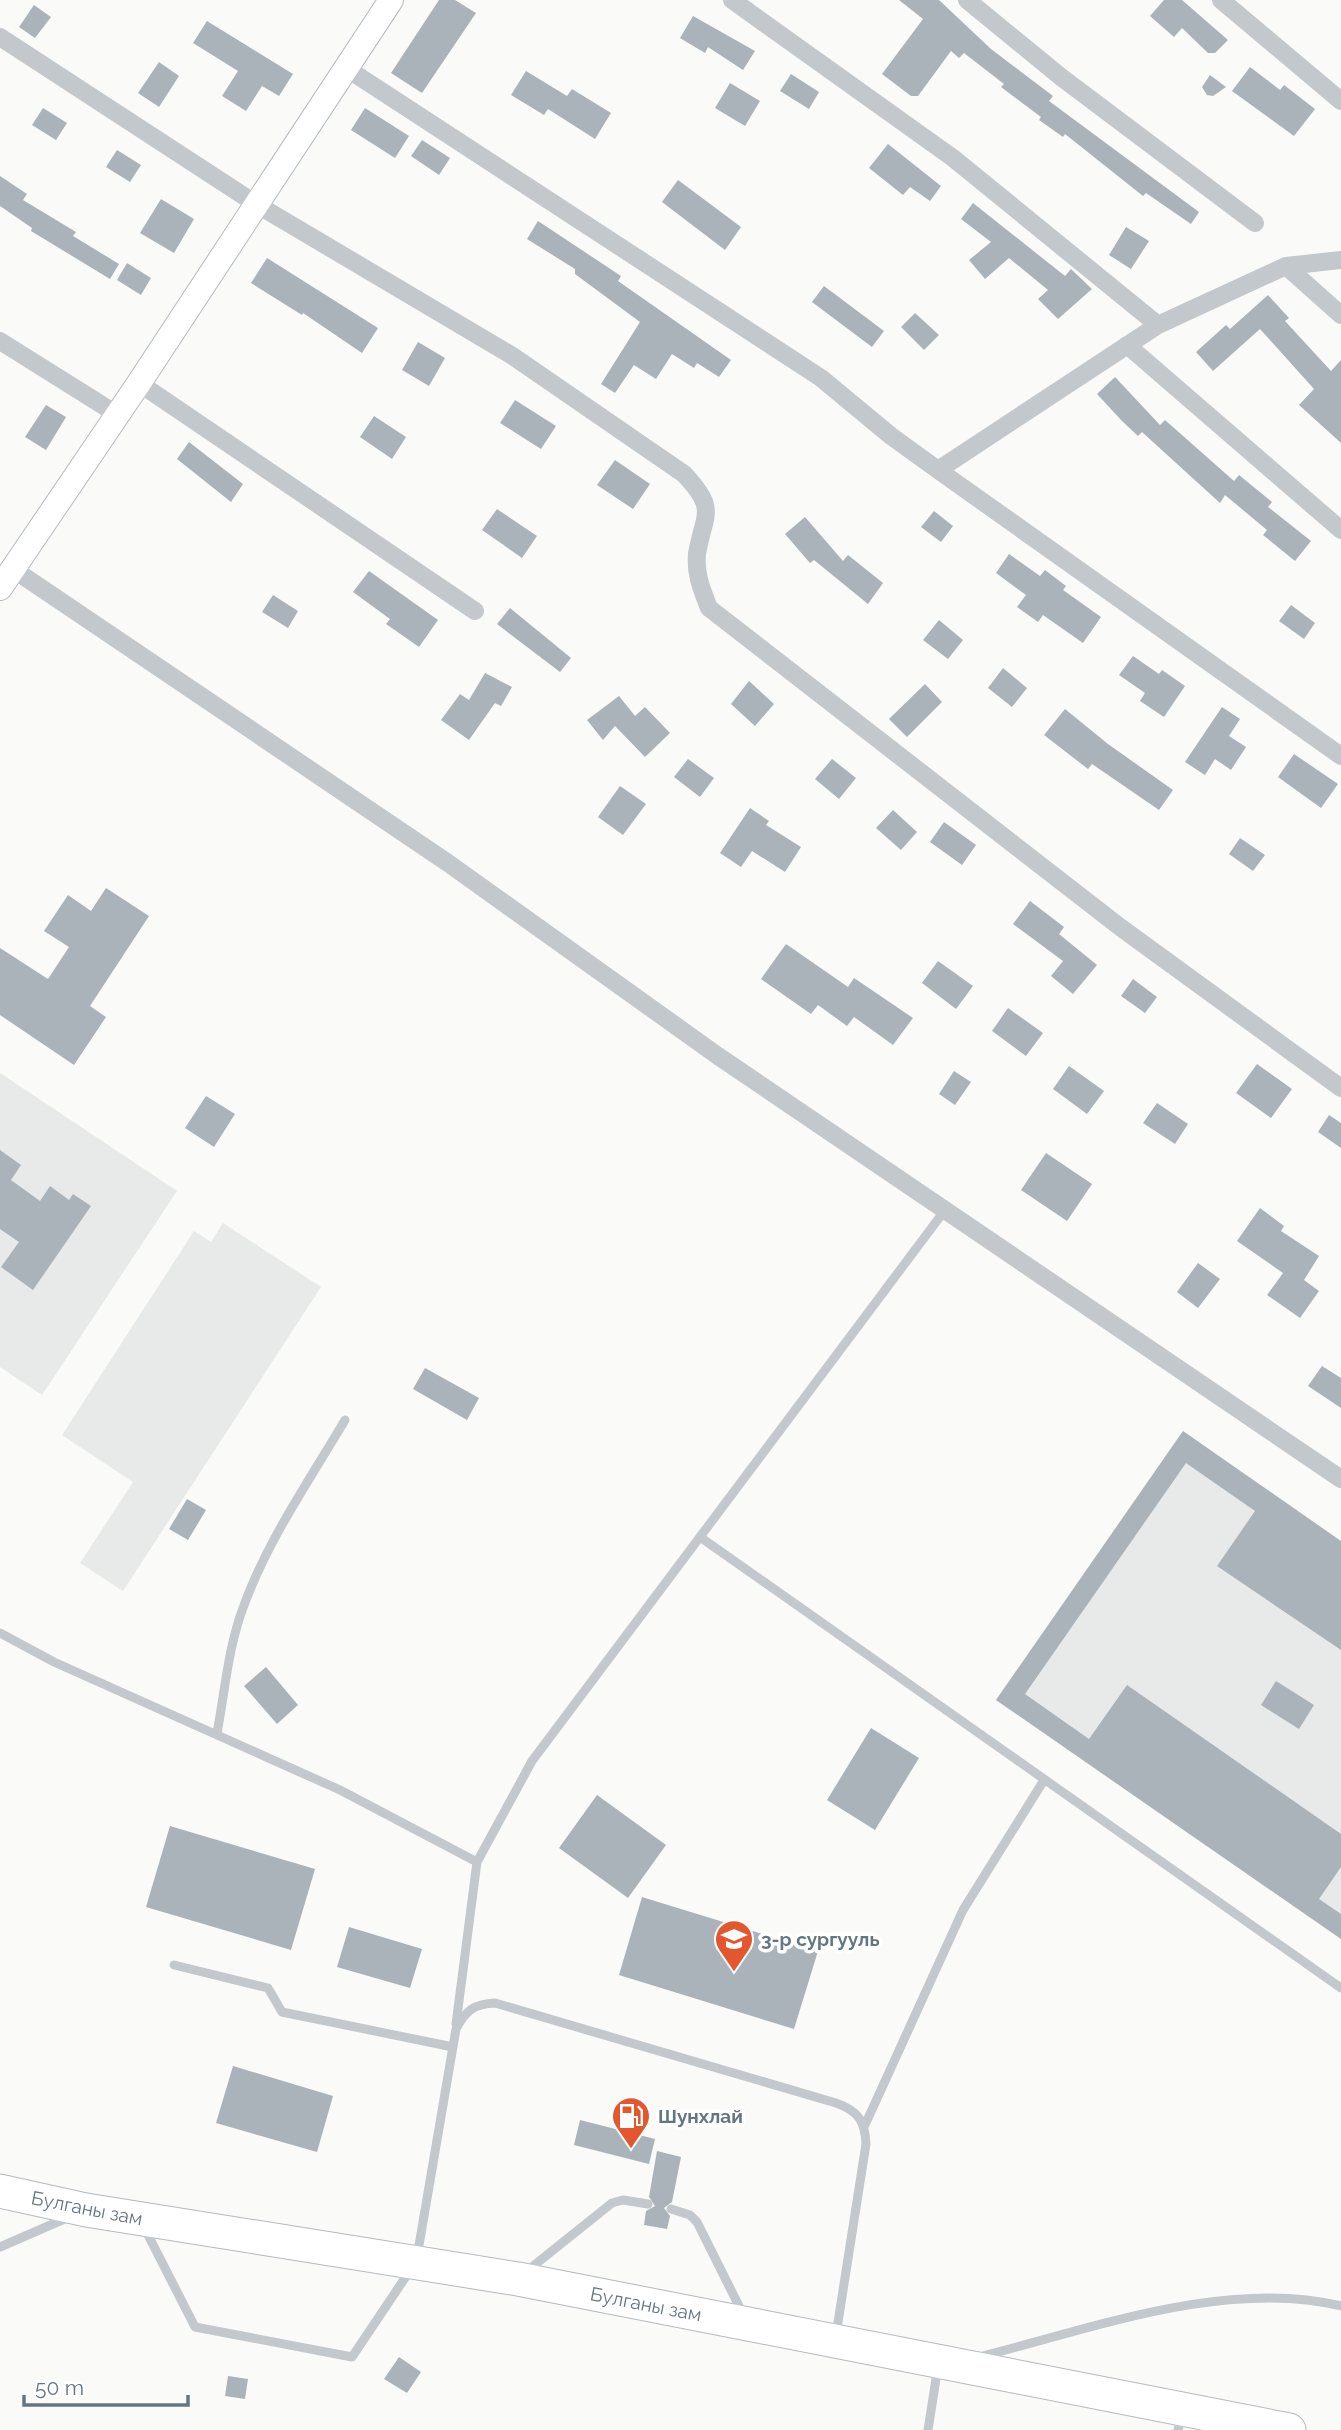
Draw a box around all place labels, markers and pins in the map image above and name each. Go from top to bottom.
school or university icon: 3-р сургууль [713,1918,755,1973]
place label: 3-р сургууль [761,1928,880,1950]
fuel station icon: Шунхлай [610,2095,652,2150]
place label: Шунхлай [658,2105,743,2127]

